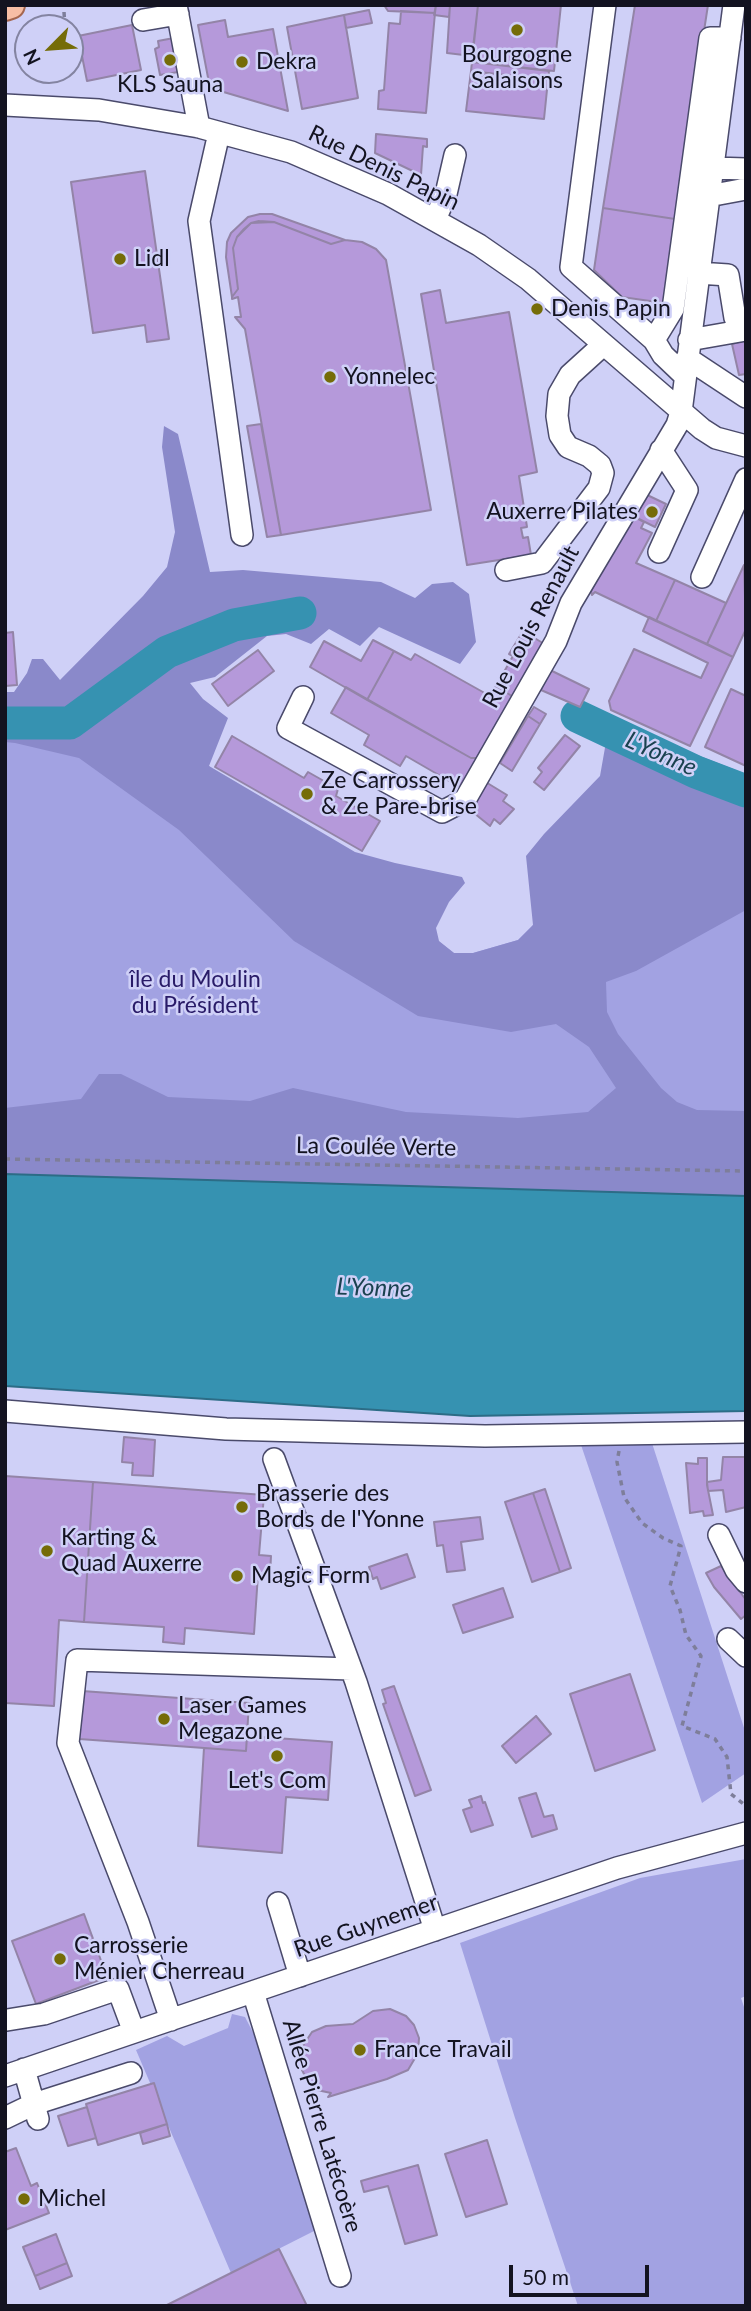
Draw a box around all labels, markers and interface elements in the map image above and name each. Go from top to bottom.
north arrow [14,14,84,84]
marker: Bourgogne Salaisons [509,22,525,38]
place label: Bourgogne Salaisons [462,41,572,95]
text: N [18,46,45,69]
place label: Dekra [256,48,317,76]
marker: KLS Sauna [162,52,178,68]
marker: Dekra [234,54,250,70]
place label: KLS Sauna [117,71,223,99]
street label: Rue Denis Papin [304,120,464,216]
place label: Lidl [134,245,170,273]
marker: Lidl [112,251,128,267]
place label: Denis Papin [551,295,671,323]
marker: Denis Papin [529,301,545,317]
place label: Yonnelec [344,363,435,391]
marker: Yonnelec [322,369,338,385]
place label: Auxerre Pilates [486,498,638,526]
marker: Auxerre Pilates [644,504,660,520]
street label: Rue Louis Renault [477,541,585,713]
water label: L'Yonne [621,726,701,782]
place label: Ze Carrossery & Ze Pare-brise [321,767,477,821]
marker: Ze Carrossery & Ze Pare-brise [299,786,315,802]
park label: île du Moulin du Président [129,966,261,1020]
street label: La Coulée Verte [296,1132,456,1162]
water label: L'Yonne [336,1272,412,1304]
place label: Brasserie des Bords de l'Yonne [256,1480,424,1534]
marker: Brasserie des Bords de l'Yonne [234,1499,250,1515]
place label: Karting & Quad Auxerre [61,1524,202,1578]
marker: Karting & Quad Auxerre [39,1543,55,1559]
place label: Magic Form [251,1562,370,1590]
marker: Magic Form [229,1568,245,1584]
place label: Laser Games Megazone [178,1692,307,1746]
marker: Laser Games Megazone [156,1711,172,1727]
marker: Let's Com [269,1748,285,1764]
place label: Let's Com [228,1767,326,1795]
street label: Rue Guynemer [290,1888,442,1964]
place label: Carrosserie Ménier Cherreau [74,1932,245,1986]
marker: Carrosserie Ménier Cherreau [52,1951,68,1967]
street label: Allée Pierre Latécoère [276,2016,368,2236]
place label: France Travail [374,2036,512,2064]
marker: France Travail [352,2042,368,2058]
place label: Michel [38,2185,106,2213]
marker: Michel [16,2191,32,2207]
scale bar [513,2252,653,2296]
text: 50 m [522,2264,569,2289]

